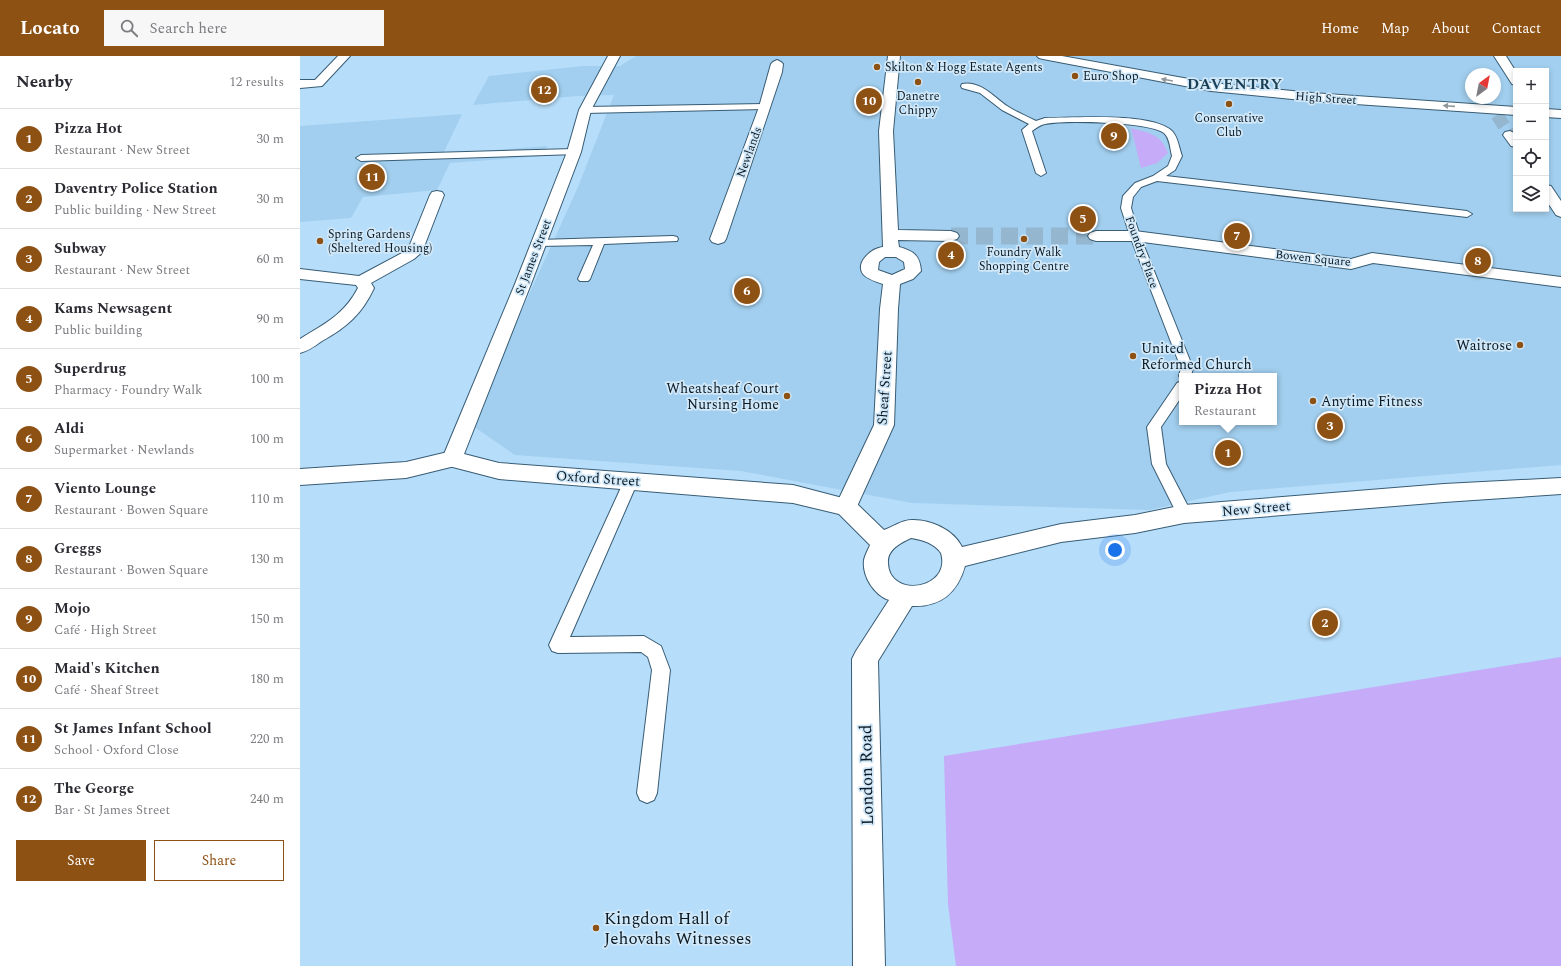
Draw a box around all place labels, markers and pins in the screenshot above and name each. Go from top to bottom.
place label: Skilton & Hogg Estate Agents [885,58,1043,77]
marker: Skilton & Hogg Estate Agents [872,62,882,72]
place label: Euro Shop [1083,67,1139,86]
marker: Euro Shop [1070,71,1080,81]
pin: 12 [531,75,557,105]
marker: Danetre Chippy [913,77,923,87]
pin: 10 [856,86,882,116]
place label: Danetre Chippy [897,87,940,120]
marker: Conservative Club [1224,99,1234,109]
place label: Conservative Club [1194,109,1264,142]
pin: 9 [1101,121,1127,151]
pin: 11 [359,162,385,192]
pin: 5 [1070,204,1096,234]
pin: 7 [1224,221,1250,251]
place label: Spring Gardens (Sheltered Housing) [328,225,432,258]
marker: Foundry Walk Shopping Centre [1019,234,1029,244]
marker: Spring Gardens (Sheltered Housing) [315,236,325,246]
pin: 4 [938,240,964,270]
place label: Foundry Walk Shopping Centre [979,243,1069,276]
pin: 8 [1465,246,1491,276]
pin: 6 [734,276,760,306]
place label: Waitrose [1456,335,1512,356]
place label: United Reformed Church [1141,338,1252,375]
marker: Waitrose [1515,340,1525,350]
marker: United Reformed Church [1128,351,1138,361]
place label: Wheatsheaf Court Nursing Home [666,378,779,415]
marker: Wheatsheaf Court Nursing Home [782,391,792,401]
place label: Anytime Fitness [1321,391,1423,412]
marker: Anytime Fitness [1308,396,1318,406]
pin: 3 [1317,411,1343,441]
pin: 1 [1215,438,1241,468]
pin: 2 [1312,608,1338,638]
place label: Kingdom Hall of Jehovahs Witnesses [604,906,752,952]
marker: Kingdom Hall of Jehovahs Witnesses [591,923,601,933]

